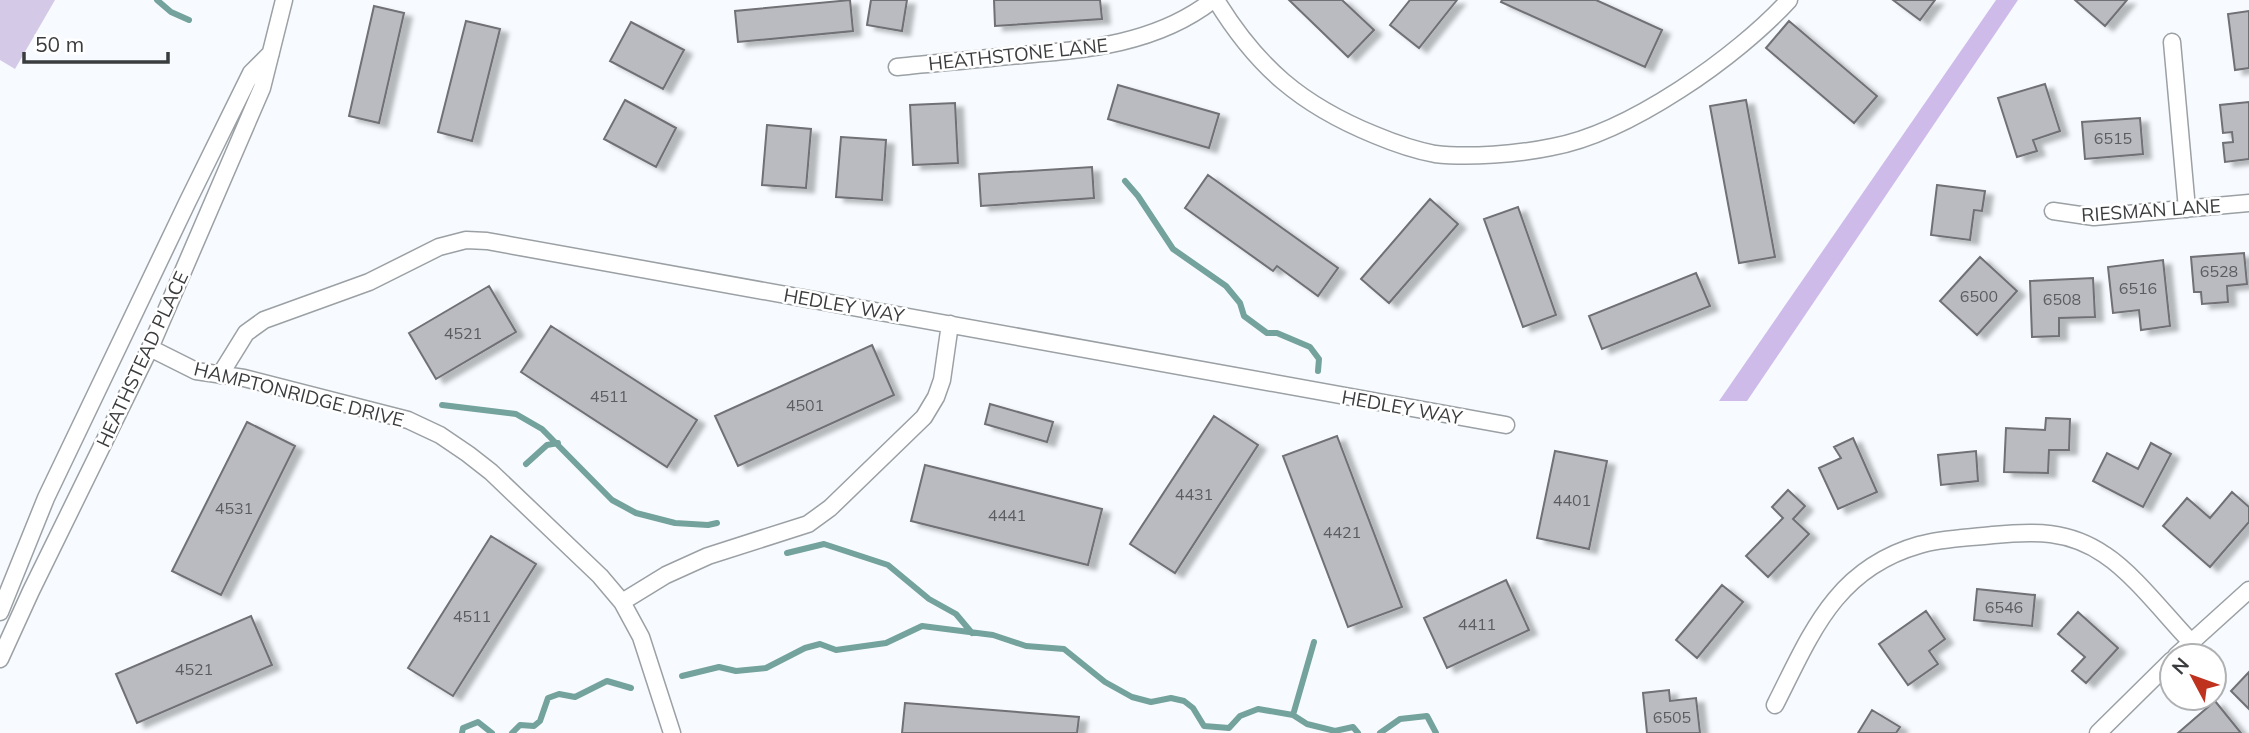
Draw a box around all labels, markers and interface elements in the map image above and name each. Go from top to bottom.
scale bar [24,21,168,65]
text: 50 m [35,31,84,57]
street label: HEATHSTONE LANE [927,33,1109,75]
house number: 6515 [2094,128,2132,148]
street label: RIESMAN LANE [2081,193,2221,227]
house number: 6528 [2200,261,2238,281]
street label: HEATHSTEAD PLACE [91,267,193,451]
house number: 6516 [2119,278,2157,298]
street label: HEDLEY WAY [782,283,907,328]
house number: 6500 [1960,286,1998,306]
house number: 6508 [2043,289,2081,309]
house number: 4521 [444,323,482,343]
street label: HAMPTONRIDGE DRIVE [192,356,406,432]
street label: HEDLEY WAY [1340,385,1465,430]
house number: 4511 [590,386,628,406]
house number: 4501 [786,395,824,415]
house number: 4431 [1175,484,1213,504]
house number: 4401 [1553,490,1591,510]
house number: 4531 [215,498,253,518]
house number: 4441 [988,505,1026,525]
house number: 4421 [1323,522,1361,542]
house number: 6546 [1985,597,2023,617]
house number: 4511 [453,606,491,626]
house number: 4411 [1458,614,1496,634]
north arrow [2158,642,2228,712]
text: N [2166,653,2194,679]
house number: 4521 [175,659,213,679]
house number: 6505 [1653,707,1691,727]

